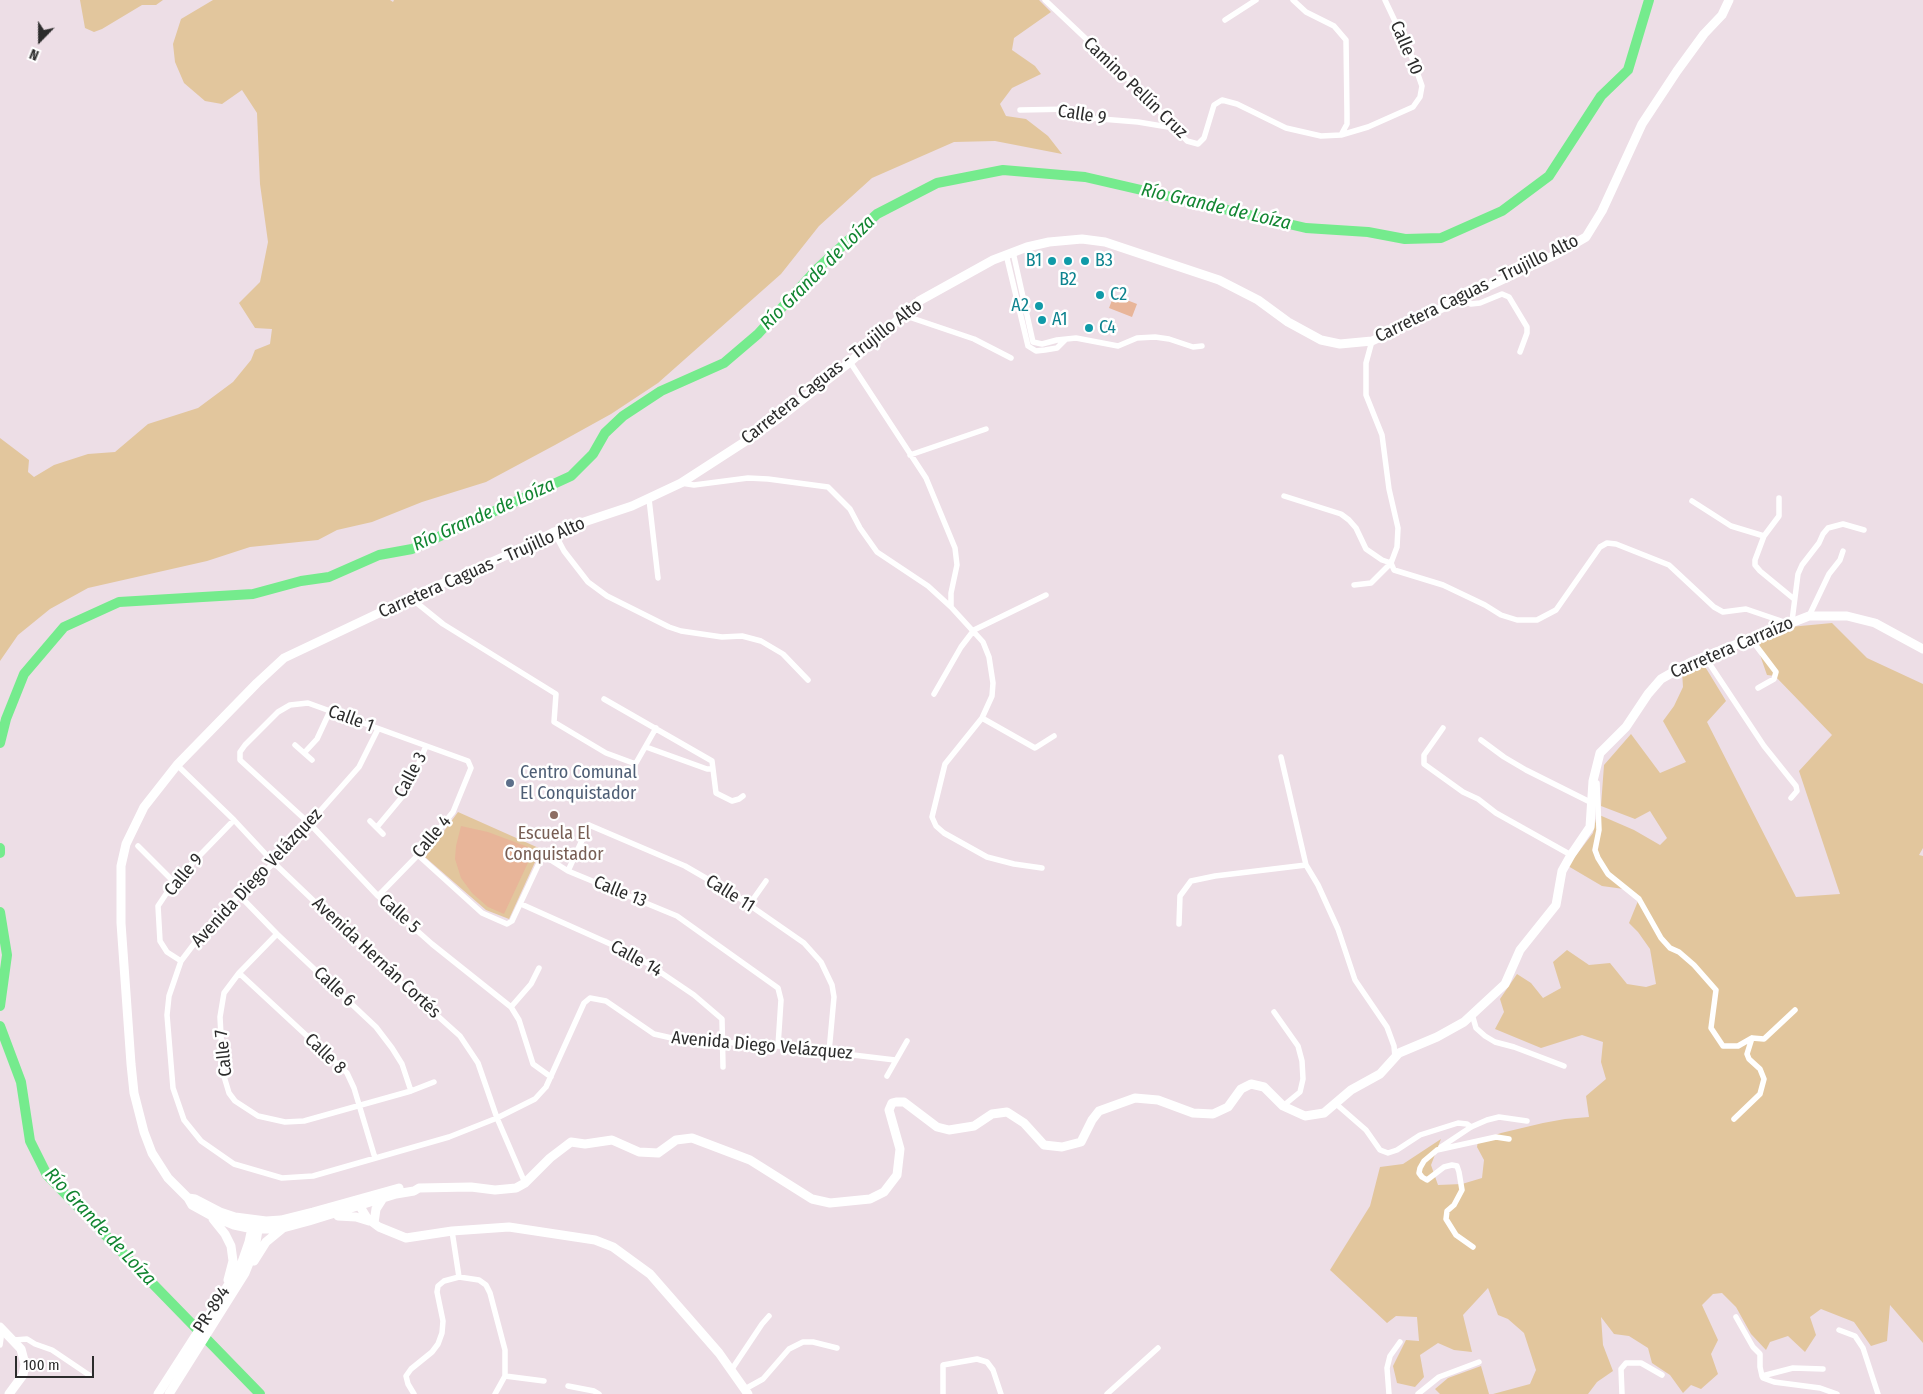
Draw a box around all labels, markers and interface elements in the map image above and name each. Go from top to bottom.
north arrow [15,15,65,65]
street label: Calle 10 [1385,18,1427,78]
street label: Camino Pellín Cruz [1078,33,1192,143]
text: N [27,45,41,64]
street label: Calle 9 [1056,101,1108,129]
water label: Río Grande de Loíza [1139,179,1293,235]
water label: Río Grande de Loíza [756,211,880,335]
street label: Carretera Caguas - Trujillo Alto [1372,230,1582,348]
place label: B1 [1026,250,1042,272]
place label: B3 [1095,250,1113,272]
marker: B1 [1046,255,1058,267]
marker: B2 [1062,255,1074,267]
marker: B3 [1079,255,1091,267]
place label: B2 [1059,269,1077,291]
place label: C2 [1110,284,1127,306]
marker: C2 [1094,289,1106,301]
street label: Carretera Caguas - Trujillo Alto [737,295,927,449]
place label: A2 [1011,295,1029,317]
marker: A2 [1033,300,1045,312]
place label: A1 [1052,309,1068,331]
marker: A1 [1036,314,1048,326]
place label: C4 [1099,317,1116,339]
marker: C4 [1083,322,1095,334]
water label: Río Grande de Loíza [410,473,558,557]
street label: Carretera Caguas - Trujillo Alto [375,513,589,623]
street label: Carretera Carraízo [1667,612,1797,684]
street label: Calle 1 [325,701,377,737]
street label: Calle 3 [390,749,432,801]
place label: Centro Comunal El Conquistador [520,762,637,804]
marker: Centro Comunal El Conquistador [504,777,516,789]
street label: Avenida Diego Velázquez [187,804,327,952]
marker: Escuela El Conquistador [548,809,560,821]
street label: Calle 4 [408,811,456,863]
place label: Escuela El Conquistador [505,823,603,866]
street label: Calle 9 [160,849,208,901]
street label: Calle 11 [701,871,759,917]
street label: Calle 13 [590,872,650,912]
street label: Calle 5 [374,890,424,938]
street label: Avenida Hernán Cortés [307,893,445,1023]
street label: Calle 14 [606,936,666,982]
street label: Calle 6 [309,962,359,1012]
street label: Avenida Diego Velázquez [671,1027,853,1065]
street label: Calle 7 [211,1028,237,1078]
street label: Calle 8 [300,1029,350,1079]
water label: Río Grande de Loíza [40,1163,160,1291]
street label: PR-894 [189,1283,235,1337]
scale bar [18,1346,96,1378]
text: 100 m [23,1356,60,1374]

